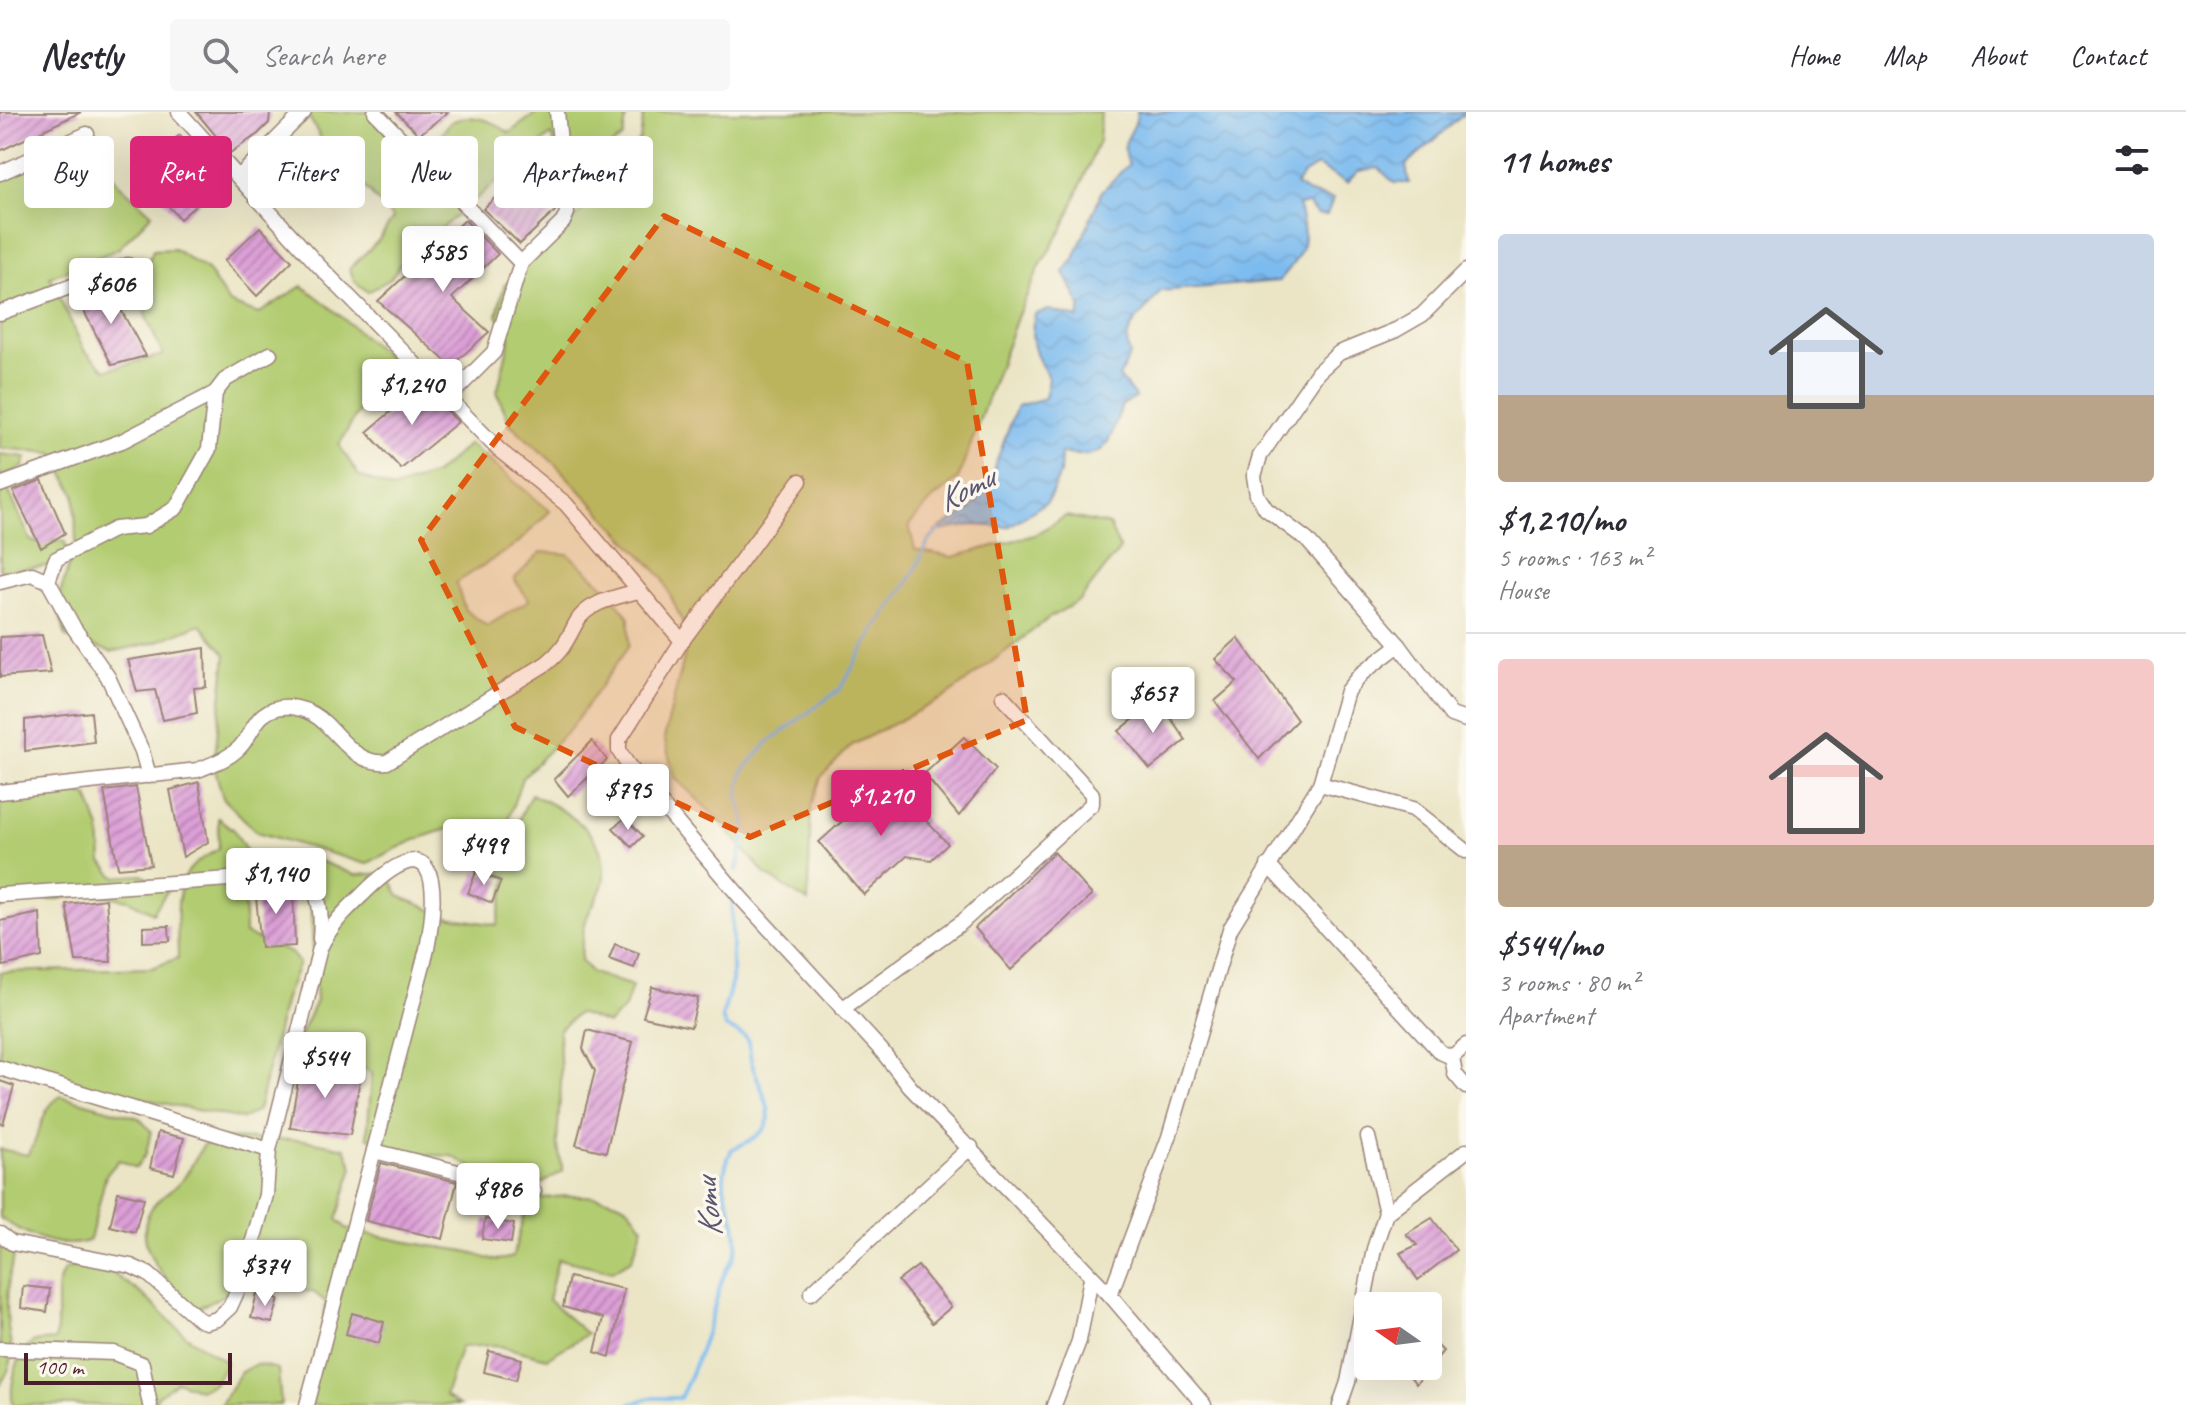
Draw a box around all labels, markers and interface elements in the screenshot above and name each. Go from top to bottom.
search box [170,19,730,91]
text: Nestly [40,32,122,79]
icon: search [198,33,242,77]
text: Search here [262,36,384,74]
text: Home [1789,38,1839,73]
text: Map [1883,38,1926,73]
text: About [1970,38,2026,73]
text: Contact [2070,38,2146,73]
chip: Buy [24,136,114,208]
chip: Rent [130,136,232,208]
chip: Filters [248,136,365,208]
chip: New [381,136,478,208]
chip: Apartment [494,136,653,208]
icon: filters [2110,138,2154,182]
text: 11 homes [1498,139,1609,182]
pin: $585 [396,226,490,294]
text: $585 [420,235,466,268]
pin: $606 [64,258,158,326]
text: $606 [87,267,135,300]
icon: home [1754,286,1898,430]
pin: $1,240 [347,359,477,427]
text: $1,240 [380,368,444,401]
water label: Komu [929,453,1006,521]
text: $1,210/mo [1498,498,1625,541]
text: 5 rooms · 163 m² [1498,541,1650,574]
text: House [1498,574,1549,607]
pin: $657 [1106,667,1200,735]
text: $657 [1130,676,1176,709]
icon: home [1754,711,1898,855]
pin: $795 [581,764,675,832]
pin: $1,210 [816,770,946,838]
text: $795 [605,773,651,806]
text: $1,210 [849,779,913,812]
pin: $499 [437,819,531,887]
text: $499 [461,828,507,861]
pin: $1,140 [211,848,341,916]
text: $1,140 [244,857,308,890]
text: $544/mo [1498,923,1602,966]
text: 3 rooms · 80 m² [1498,966,1639,999]
text: Apartment [1498,999,1594,1032]
pin: $544 [278,1032,372,1100]
text: $544 [302,1041,348,1074]
pin: $986 [451,1163,545,1231]
water label: Komu [682,1171,732,1239]
text: $986 [474,1172,522,1205]
pin: $374 [218,1240,312,1308]
text: $374 [242,1249,288,1282]
north arrow [1354,1292,1442,1380]
map controls [1354,1292,1442,1380]
scale bar [24,1349,232,1385]
text: 100 m [36,1353,83,1381]

